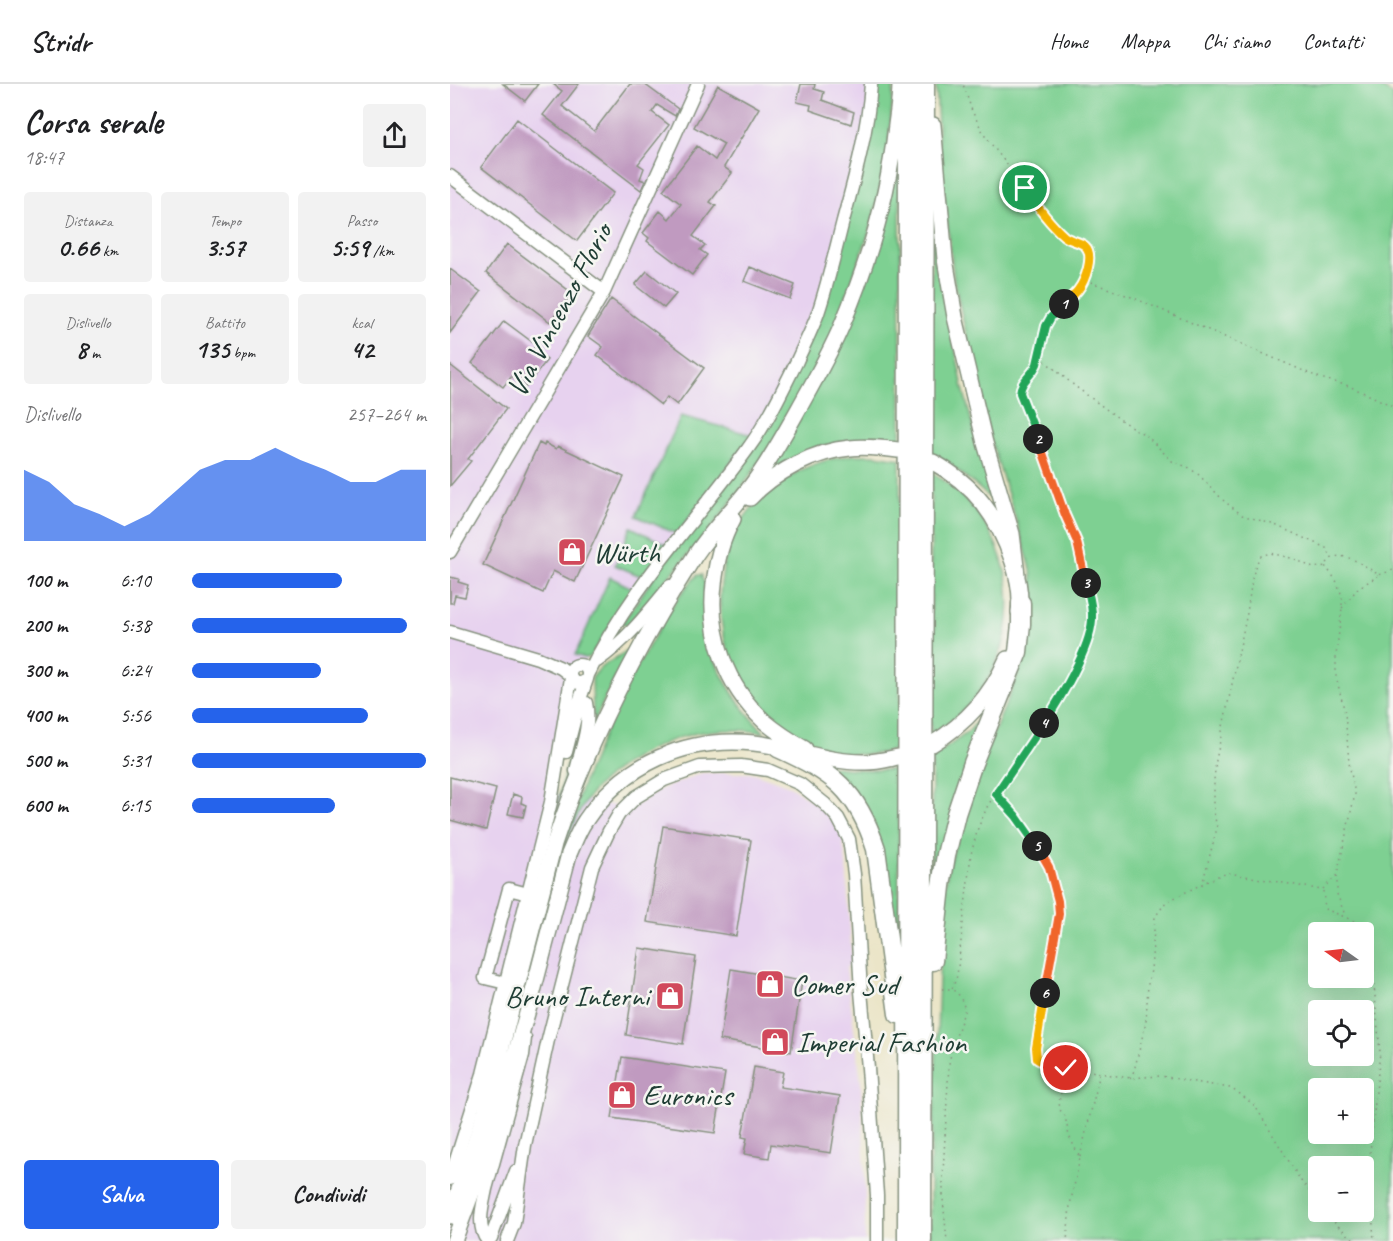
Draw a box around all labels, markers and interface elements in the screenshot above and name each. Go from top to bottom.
text: Stridr [30,24,91,59]
text: Home [1050,28,1088,54]
text: Mappa [1121,28,1169,54]
text: Chi siamo [1202,28,1270,54]
text: Contatti [1303,28,1363,54]
text: Corsa serale [24,101,163,143]
button: share [363,104,426,167]
text: 18:47 [24,145,64,170]
pin [999,162,1050,213]
icon: arrive [1008,171,1041,204]
text: Distanza [64,211,112,231]
text: Tempo [209,211,241,231]
text: Passo [347,211,377,231]
street label: Via Vincenzo Florio [497,214,622,403]
text: 0.66 [58,231,99,264]
text: 3:57 [205,231,245,264]
text: 5:59 [330,231,369,264]
text: km [99,241,118,261]
text: /km [369,241,394,261]
pin: 1 [1049,289,1079,319]
text: 1 [1060,294,1068,314]
text: Dislivello [65,313,111,333]
text: Battito [205,313,245,333]
text: kcal [351,313,373,333]
text: 8 [76,333,87,366]
text: 135 [195,333,229,366]
text: 42 [350,333,374,366]
text: m [87,343,100,363]
text: bpm [229,343,255,363]
text: Dislivello [24,402,80,427]
text: 257–264 m [347,402,426,427]
pin: 2 [1023,424,1053,454]
text: 2 [1034,429,1042,449]
place label: Würth [593,533,660,571]
shop icon: Würth [556,536,588,568]
text: 100 m [24,568,67,593]
text: 6:10 [120,568,151,593]
pin: 3 [1071,568,1101,598]
text: 3 [1082,573,1090,593]
text: 200 m [24,613,67,638]
text: 5:38 [120,613,151,638]
text: 300 m [24,658,67,683]
text: 6:24 [120,658,151,683]
text: 400 m [24,703,67,728]
text: 5:56 [120,703,151,728]
pin: 4 [1029,708,1059,738]
text: 4 [1040,713,1048,733]
text: 500 m [24,748,67,773]
text: 5:31 [120,748,151,773]
text: 600 m [24,793,68,818]
text: 6:15 [120,793,151,818]
pin: 5 [1022,831,1052,861]
text: 5 [1034,836,1040,856]
north arrow [1308,922,1374,988]
map controls [1308,922,1374,1222]
place label: Comer Sud [791,965,902,1003]
shop icon: Comer Sud [754,968,786,1000]
place label: Bruno Interni [505,977,652,1015]
pin: 6 [1030,978,1060,1008]
shop icon: Bruno Interni [654,980,686,1012]
text: 6 [1041,983,1049,1003]
button: locate [1308,1000,1374,1066]
place label: Imperial Fashion [796,1023,968,1061]
shop icon: Imperial Fashion [759,1026,791,1058]
pin [1040,1042,1091,1093]
icon: check [1049,1051,1082,1084]
place label: Euronics [643,1076,735,1114]
button: + [1308,1078,1374,1144]
shop icon: Euronics [606,1079,638,1111]
button: − [1308,1156,1374,1222]
button: Salva [24,1160,219,1229]
button: Condividi [231,1160,426,1229]

